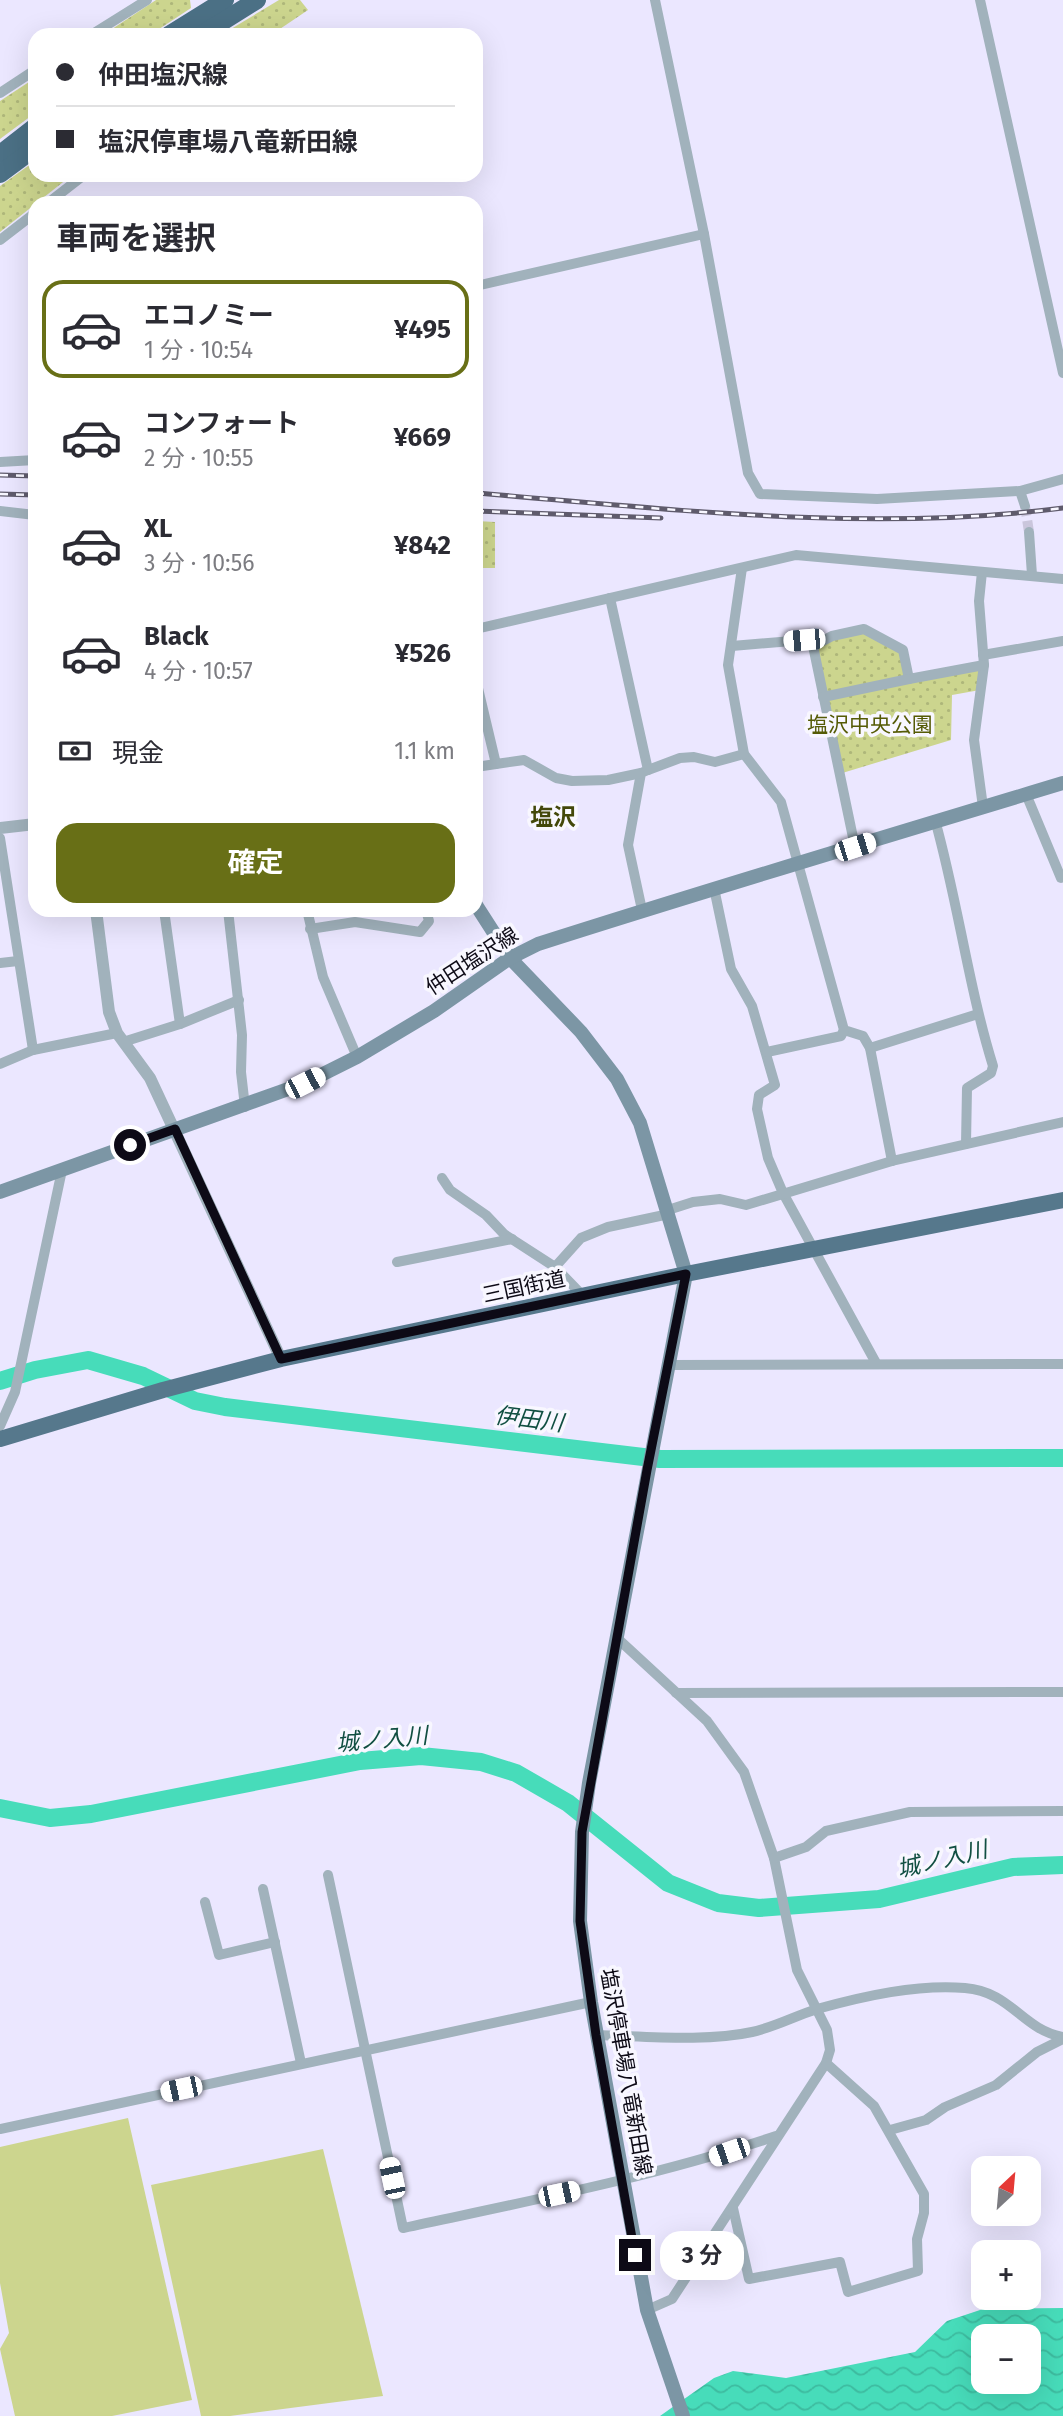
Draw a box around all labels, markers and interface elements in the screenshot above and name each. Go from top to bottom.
text: 仲田塩沢線 [98,60,228,91]
text: 塩沢停車場八竜新田線 [98,127,358,158]
text: 車両を選択 [56,219,216,257]
icon: car [60,298,123,361]
text: エコノミー [144,300,274,331]
text: ¥495 [394,314,451,345]
text: 1 分 · 10:54 [144,336,253,364]
icon: car [60,406,123,469]
text: コンフォート [144,408,299,439]
text: ¥669 [394,422,451,453]
text: 2 分 · 10:55 [144,444,254,472]
text: XL [144,513,172,544]
icon: car [60,514,123,577]
text: ¥842 [394,530,451,561]
text: 3 分 · 10:56 [144,549,254,577]
text: Black [144,621,209,652]
icon: car [60,622,123,685]
car [783,628,826,652]
text: ¥526 [395,638,451,669]
text: 4 分 · 10:57 [144,657,253,685]
park label: 塩沢中央公園 [807,712,933,738]
icon: cash [56,732,94,770]
text: 1.1 km [394,737,455,765]
text: 現金 [112,738,164,769]
district label: 塩沢 [530,803,576,831]
button: 確定 [56,823,455,903]
car [832,831,879,863]
street label: 仲田塩沢線 [421,922,523,1000]
car [282,1064,329,1102]
route start [114,1129,146,1161]
street label: 三国街道 [480,1266,568,1308]
water label: 伊田川 [493,1401,568,1437]
water label: 城ノ入川 [335,1721,432,1757]
water label: 城ノ入川 [894,1834,993,1883]
street label: 塩沢停車場八竜新田線 [595,1966,657,2178]
car [159,2074,204,2104]
car [706,2135,753,2169]
car [378,2155,407,2201]
north arrow [971,2156,1041,2226]
map controls [971,2156,1041,2394]
car [537,2179,582,2209]
callout: 3 分 [660,2230,744,2280]
route end [619,2239,651,2271]
button: + [971,2240,1041,2310]
text: 3 分 [682,2241,722,2269]
button: − [971,2324,1041,2394]

